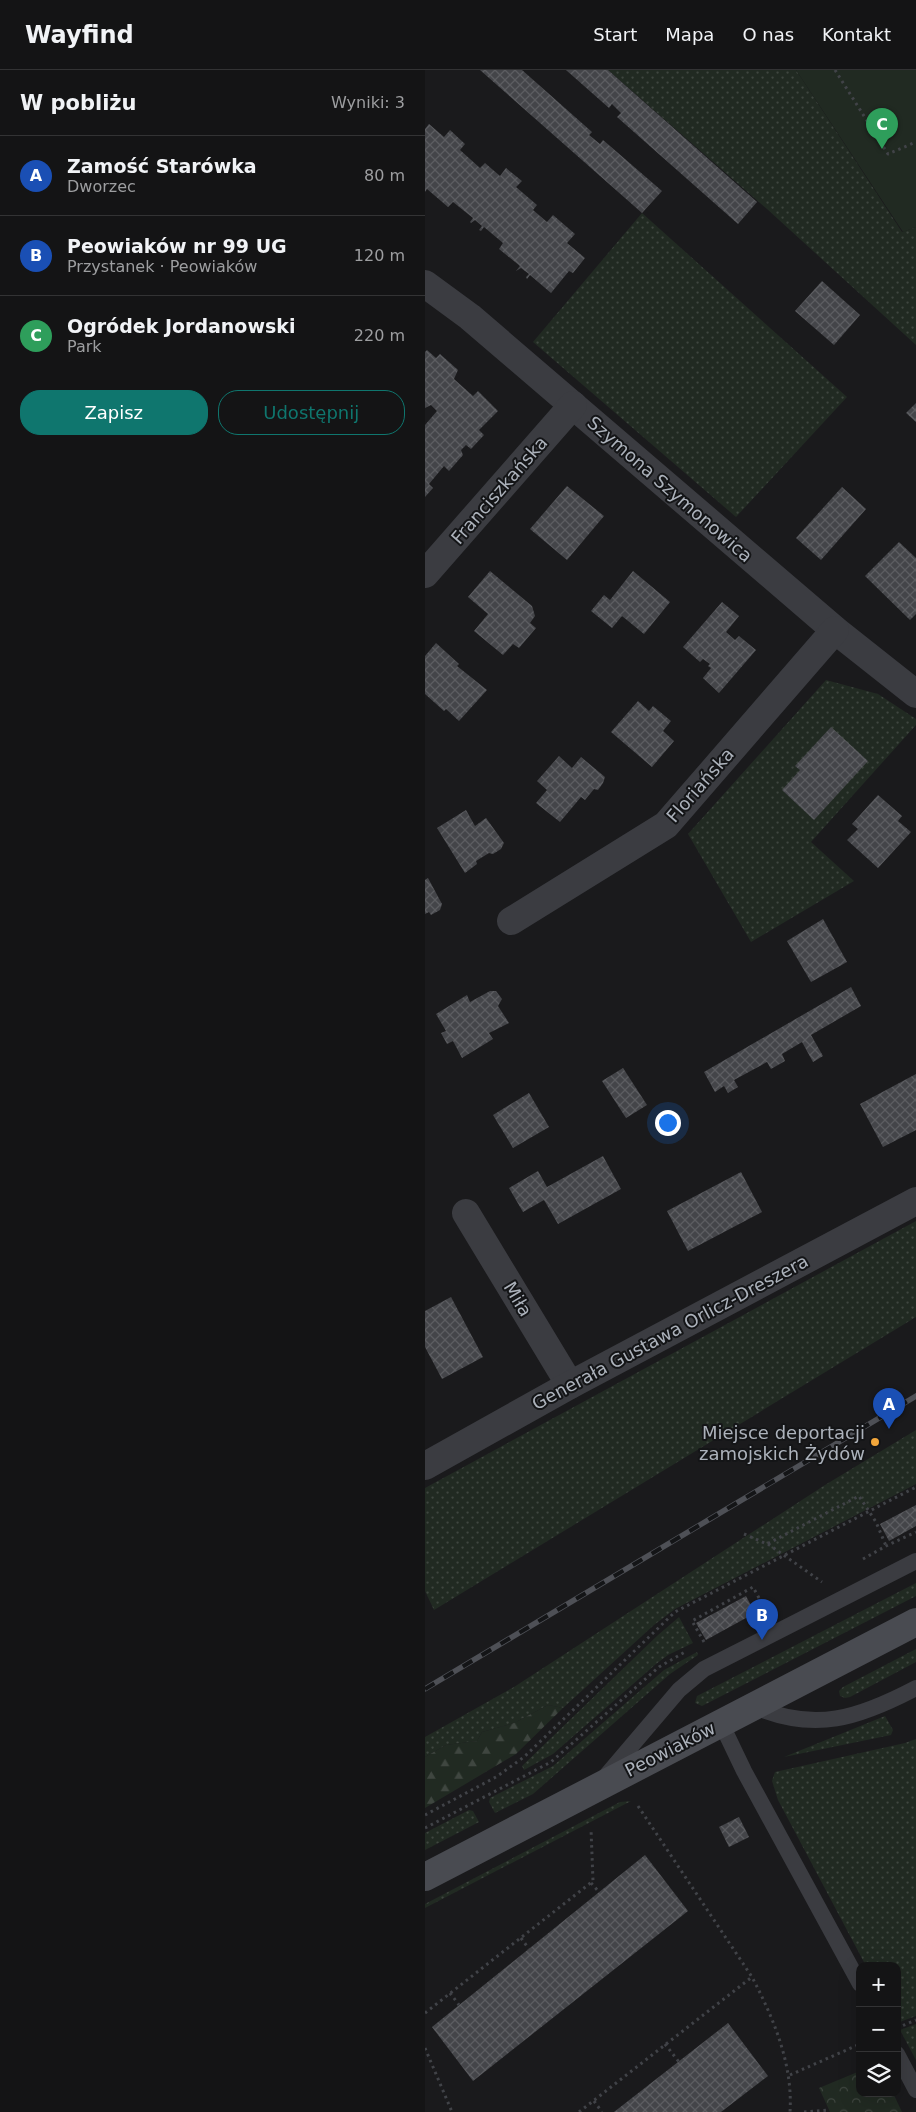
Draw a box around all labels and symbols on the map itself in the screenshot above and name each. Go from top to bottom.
pin: C [866,108,898,149]
street label: Szymona Szymonowica [583,412,757,566]
street label: Franciszkańska [447,432,551,548]
street label: Floriańska [662,743,738,827]
your location [655,1110,681,1136]
street label: Generała Gustawa Orlicz-Dreszera [528,1250,812,1414]
street label: Miła [500,1278,536,1320]
pin: A [873,1388,905,1429]
place label: Miejsce deportacji zamojskich Żydów [699,1422,865,1464]
marker: Miejsce deportacji zamojskich Żydów [869,1436,881,1448]
pin: B [746,1599,778,1640]
street label: Peowiaków [621,1717,719,1781]

